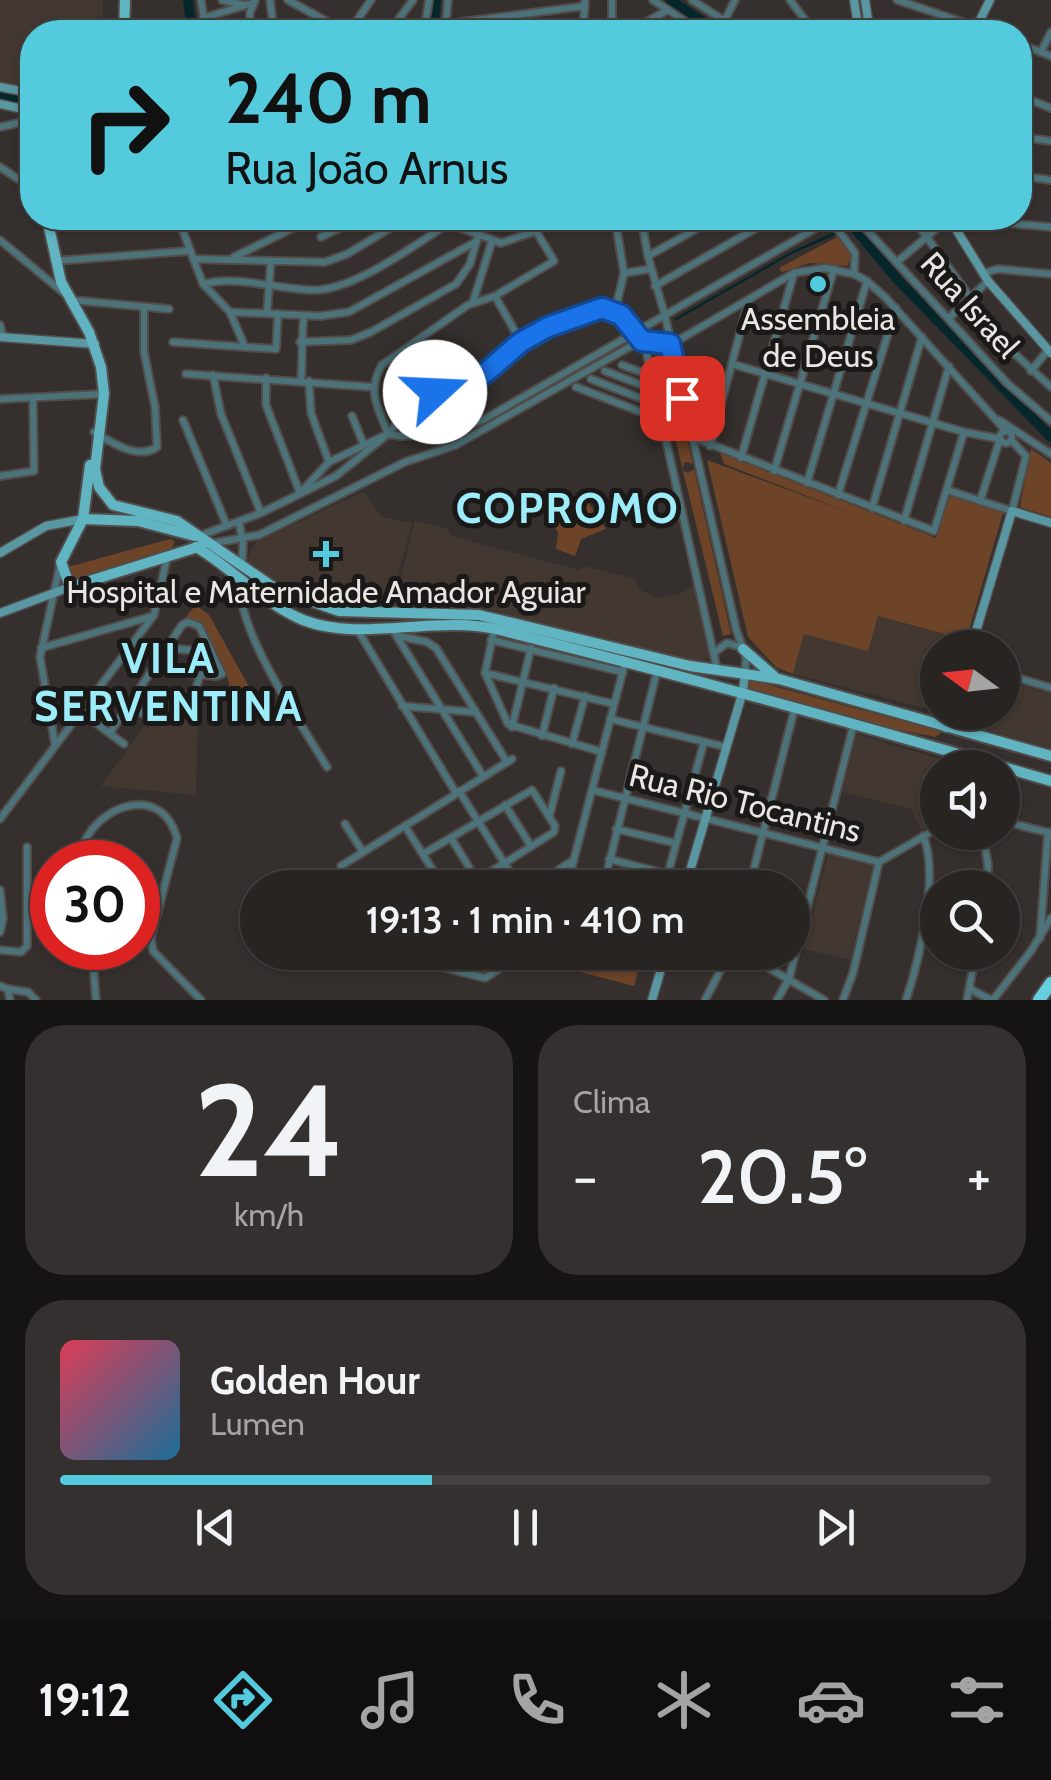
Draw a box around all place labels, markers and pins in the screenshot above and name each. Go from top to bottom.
marker: Assembleia de Deus [807,273,829,295]
place label: Assembleia de Deus [741,299,896,375]
pin [640,356,725,441]
marker: Hospital e Maternidade Amador Aguiar [313,541,339,567]
place label: Hospital e Maternidade Amador Aguiar [66,572,587,611]

